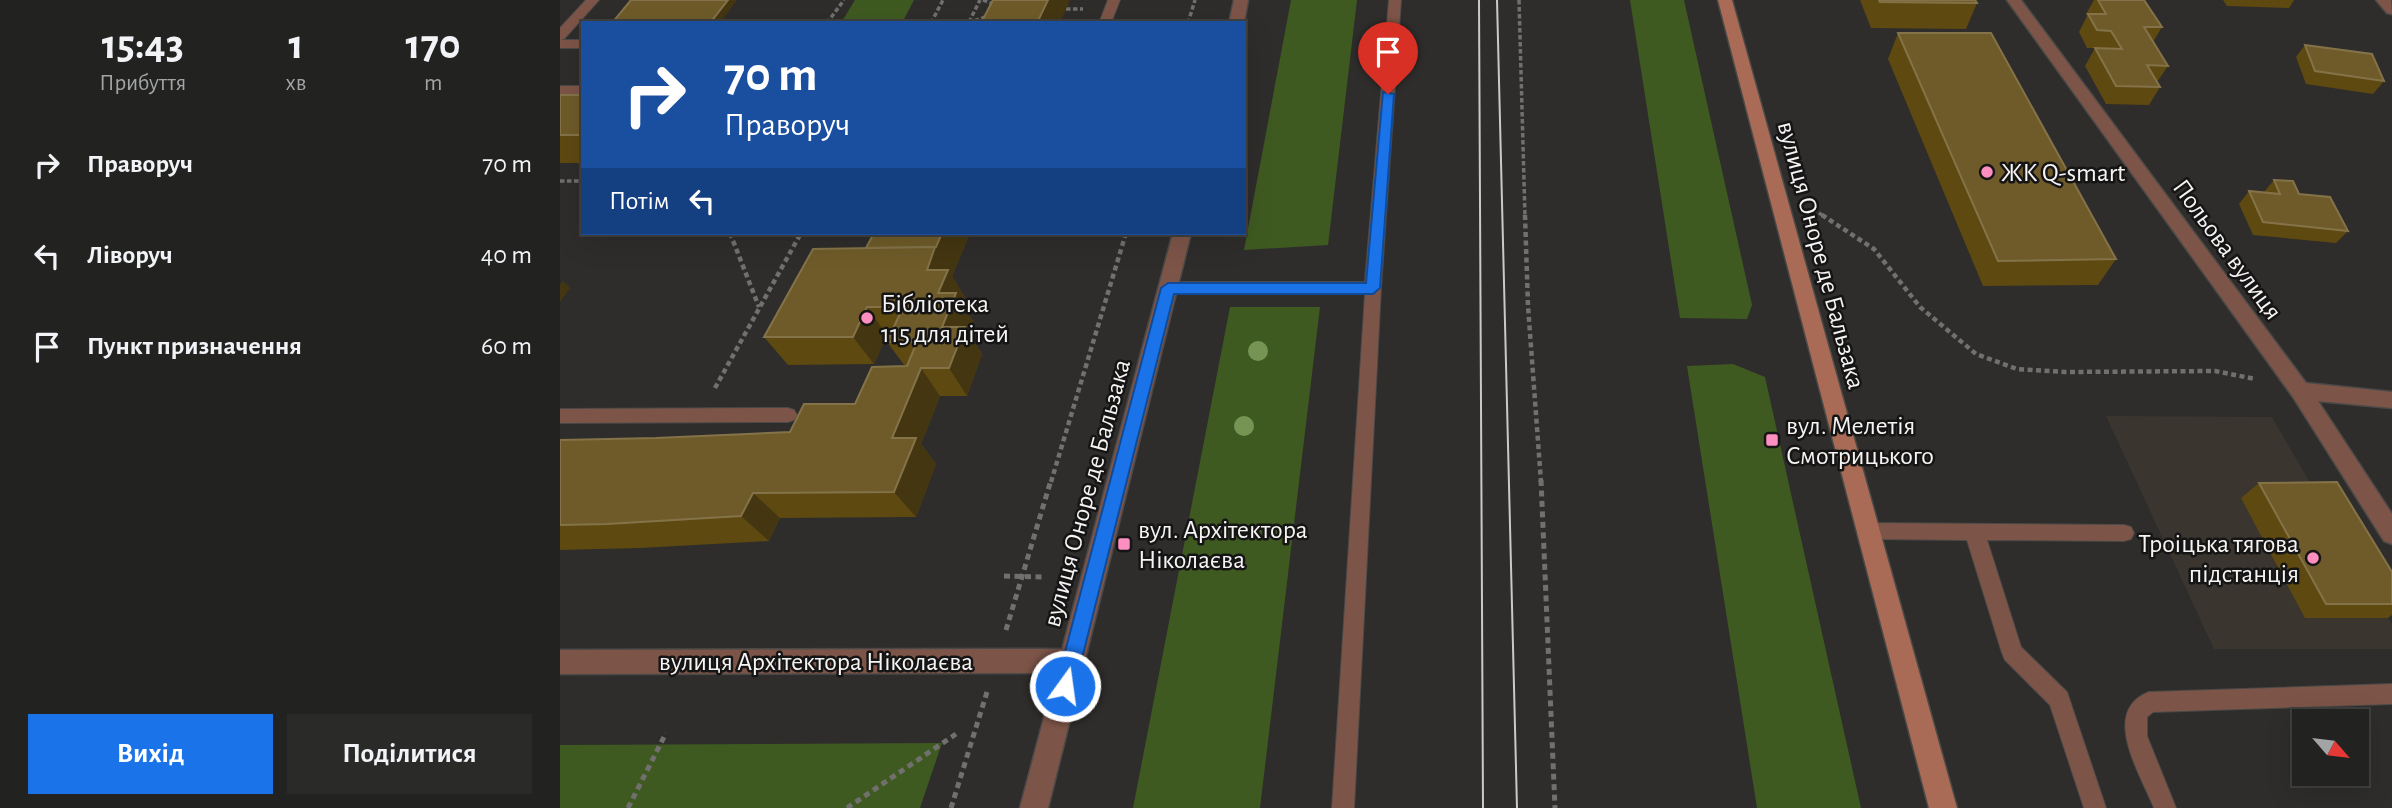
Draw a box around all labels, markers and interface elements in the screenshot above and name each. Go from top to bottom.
pin [1358,22,1418,94]
text: 15:43 [102,24,184,66]
text: 1 [288,24,304,66]
text: 170 [406,24,461,66]
icon: arrive [1369,33,1407,71]
icon: right [609,49,700,140]
text: 70 m [724,51,818,100]
text: Прибуття [99,72,186,95]
text: хв [286,72,306,95]
text: m [424,72,442,95]
text: Праворуч [724,109,850,141]
street label: вулиця Оноре де Бальзака [1773,119,1869,392]
icon: right [28,146,66,184]
text: Праворуч [87,151,193,177]
text: 70 m [482,151,532,177]
place label: ЖК Q-smart [2001,160,2125,186]
marker: ЖК Q-smart [1979,164,1995,180]
street label: Польова вулиця [2168,175,2287,325]
icon: left [683,182,721,220]
text: Потім [609,188,669,214]
icon: left [28,237,66,275]
text: Ліворуч [87,242,173,268]
text: 40 m [481,242,532,268]
place label: Бібліотека 115 для дітей [881,291,1009,347]
marker: Бібліотека 115 для дітей [859,310,875,326]
icon: arrive [28,328,66,366]
text: Пункт призначення [87,333,302,359]
text: 60 m [481,333,532,359]
street label: вулиця Оноре де Бальзака [1039,357,1135,630]
place label: вул. Мелетія Смотрицького [1786,413,1934,469]
marker: вул. Мелетія Смотрицького [1764,432,1780,448]
place label: вул. Архітектора Ніколаєва [1138,517,1308,573]
place label: Троiцька тягова пiдстанцiя [2139,531,2299,587]
marker: вул. Архітектора Ніколаєва [1116,536,1132,552]
marker: Троiцька тягова пiдстанцiя [2305,550,2321,566]
street label: вулиця Архітектора Ніколаєва [659,649,973,675]
position arrow [1028,649,1102,723]
north arrow [2292,709,2370,786]
map controls [2292,709,2369,786]
button: Вихід [28,714,273,794]
button: Поділитися [287,714,532,794]

